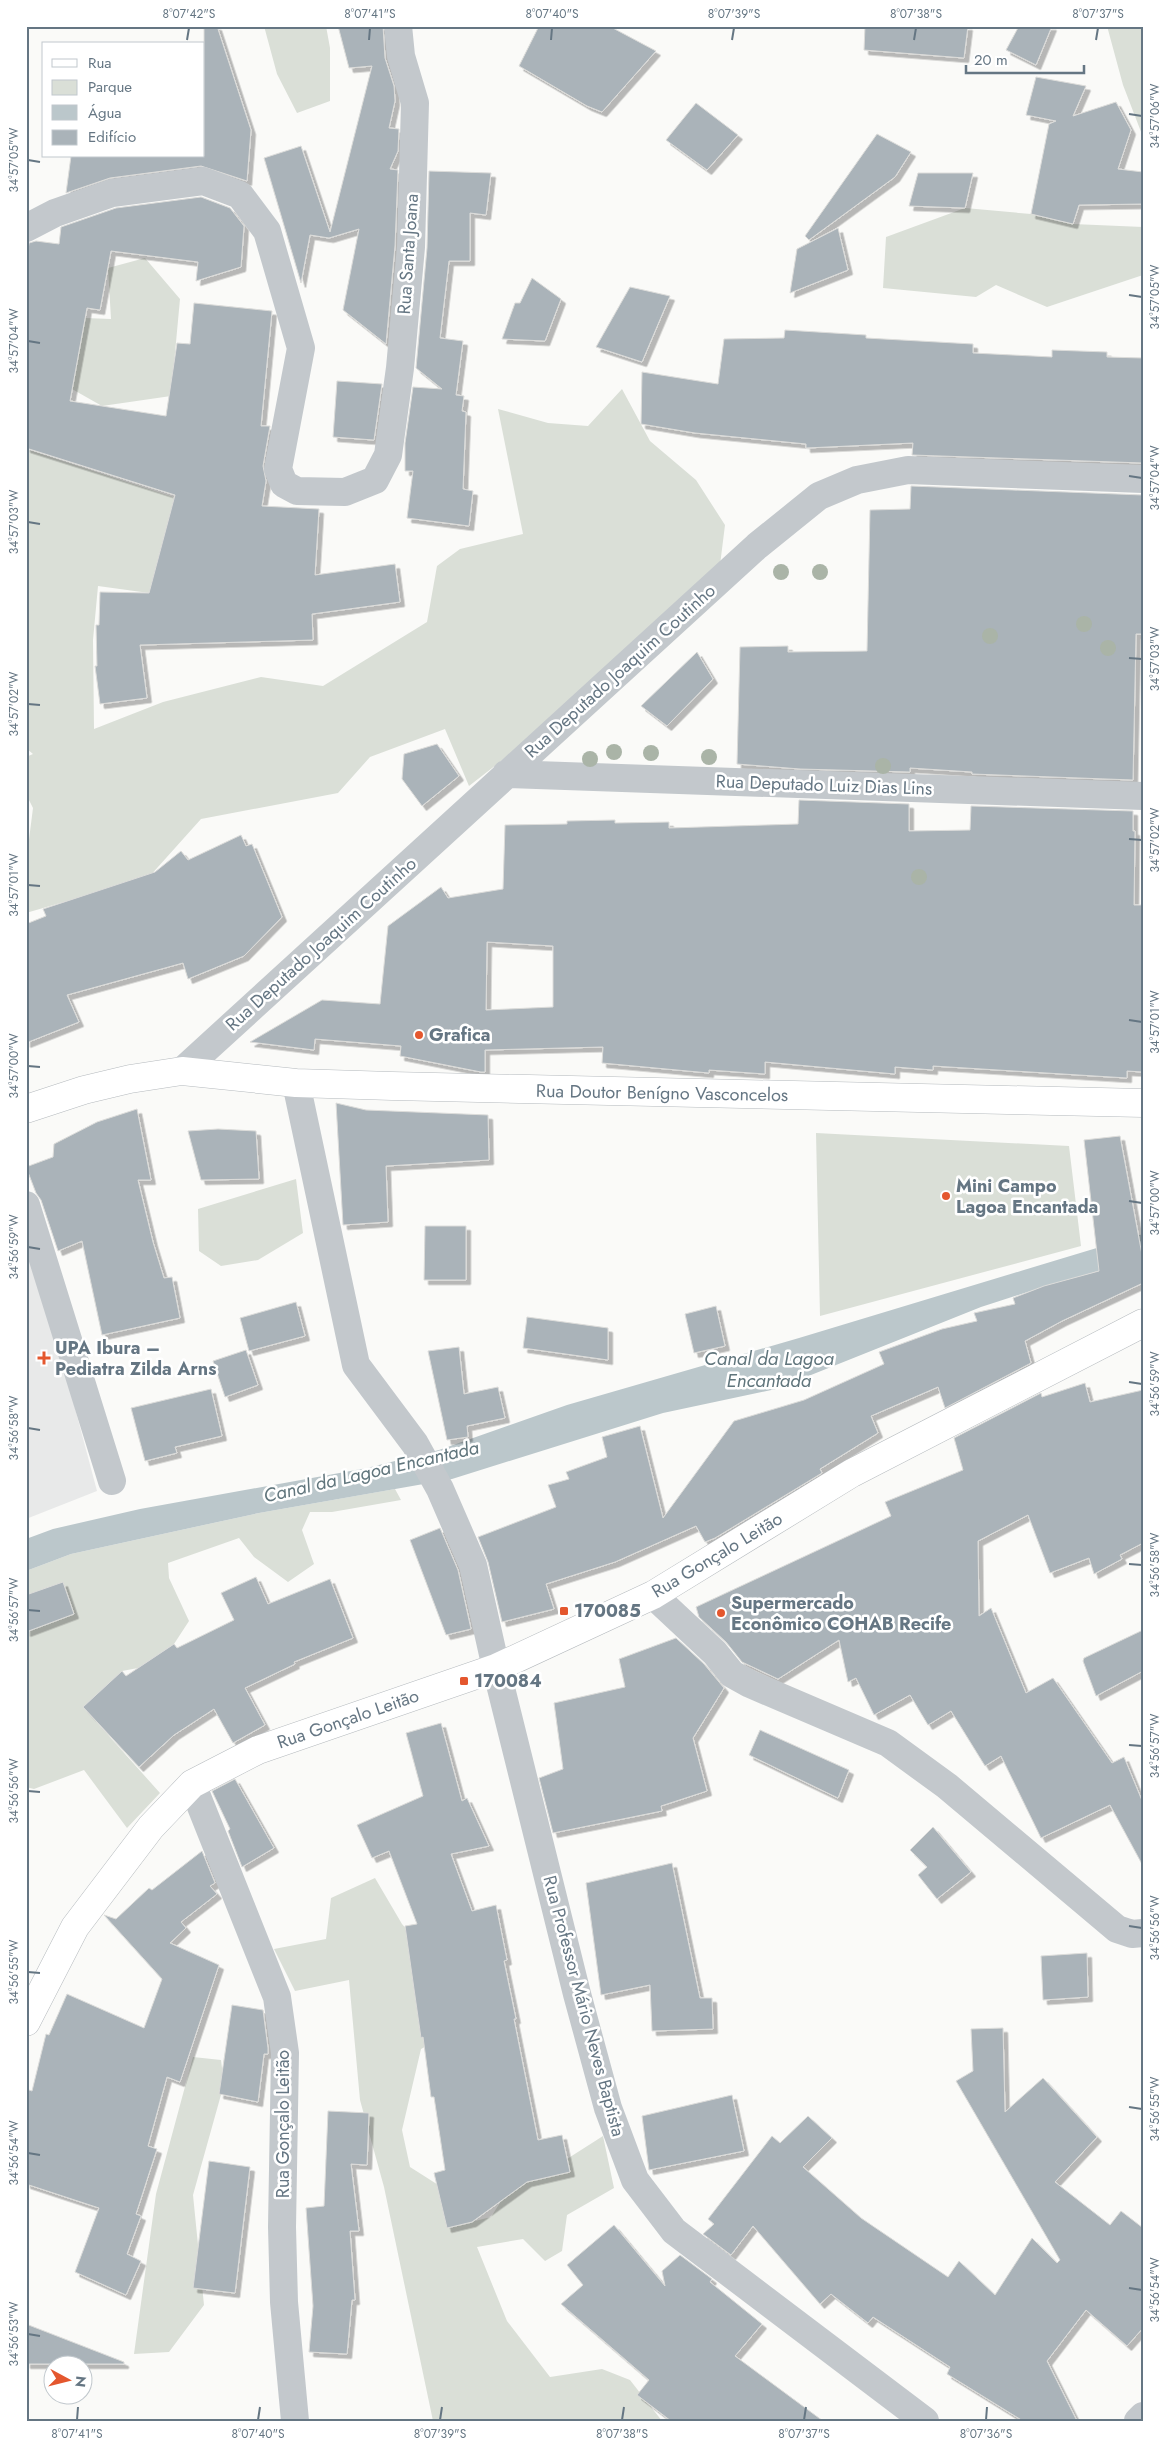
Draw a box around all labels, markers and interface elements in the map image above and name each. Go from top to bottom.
text: 8°07'42"S [163,5,216,23]
text: 8°07'41"S [344,5,396,23]
text: 8°07'40"S [525,5,579,23]
text: 8°07'39"S [708,5,761,23]
text: 8°07'38"S [890,5,942,23]
text: 8°07'37"S [1072,5,1124,23]
legend [42,42,205,158]
scale bar [966,42,1084,74]
text: 20 m [974,49,1008,71]
text: Rua [88,52,112,74]
text: Parque [88,76,132,98]
text: 34°57'06"W [1146,83,1164,148]
text: Água [88,102,122,124]
text: Edifício [88,126,136,148]
text: 34°57'05"W [5,127,23,192]
street label: Rua Santa Joana [391,193,425,315]
text: 34°57'05"W [1146,264,1164,329]
text: 34°57'04"W [5,308,23,374]
text: 34°57'04"W [1146,445,1164,511]
text: 34°57'03"W [5,490,23,554]
street label: Rua Deputado Joaquim Coutinho [519,578,721,764]
text: 34°57'03"W [1146,627,1164,691]
text: 34°57'02"W [5,671,23,736]
street label: Rua Deputado Luiz Dias Lins [715,768,933,802]
text: 34°57'02"W [1146,807,1164,872]
street label: Rua Deputado Joaquim Coutinho [220,851,422,1037]
text: 34°57'01"W [5,853,23,917]
text: 34°57'01"W [1146,990,1164,1054]
place label: Grafica [429,1022,491,1048]
marker: Grafica [413,1029,425,1041]
text: 34°57'00"W [5,1033,23,1099]
street label: Rua Doutor Benígno Vasconcelos [536,1078,788,1108]
text: 34°57'00"W [1146,1170,1164,1236]
place label: Mini Campo Lagoa Encantada [956,1173,1098,1220]
marker: Mini Campo Lagoa Encantada [940,1190,952,1202]
text: 34°56'59"W [5,1214,23,1280]
place label: UPA Ibura – Pediatra Zilda Arns [55,1335,216,1382]
water label: Canal da Lagoa Encantada [704,1345,834,1394]
marker: UPA Ibura – Pediatra Zilda Arns [37,1351,51,1365]
text: 34°56'59"W [1146,1351,1164,1417]
text: 34°56'58"W [5,1395,23,1460]
water label: Canal da Lagoa Encantada [261,1433,482,1509]
street label: Rua Gonçalo Leitão [647,1506,787,1604]
text: 34°56'58"W [1146,1532,1164,1597]
text: 34°56'57"W [5,1578,23,1642]
place label: Supermercado Econômico COHAB Recife [731,1590,951,1637]
place label: 170085 [574,1598,641,1624]
marker: 170085 [558,1605,570,1617]
marker: Supermercado Econômico COHAB Recife [715,1607,727,1619]
place label: 170084 [474,1668,542,1694]
marker: 170084 [458,1675,470,1687]
street label: Rua Gonçalo Leitão [274,1682,423,1755]
text: 34°56'57"W [1146,1714,1164,1778]
text: 34°56'56"W [5,1758,23,1824]
street label: Rua Professor Mário Neves Baptista [537,1873,631,2139]
text: 34°56'56"W [1146,1895,1164,1961]
text: 34°56'55"W [5,1939,23,2004]
street label: Rua Gonçalo Leitão [270,2050,296,2198]
text: 34°56'55"W [1146,2076,1164,2141]
text: 34°56'54"W [5,2120,23,2186]
text: 34°56'54"W [1146,2257,1164,2323]
text: 34°56'53"W [5,2301,23,2366]
north arrow [42,2354,92,2404]
text: N [70,2375,92,2388]
text: 8°07'41"S [51,2425,103,2443]
text: 8°07'40"S [231,2425,285,2443]
text: 8°07'39"S [414,2425,467,2443]
text: 8°07'38"S [596,2425,648,2443]
text: 8°07'37"S [778,2425,830,2443]
text: 8°07'36"S [960,2425,1013,2443]

